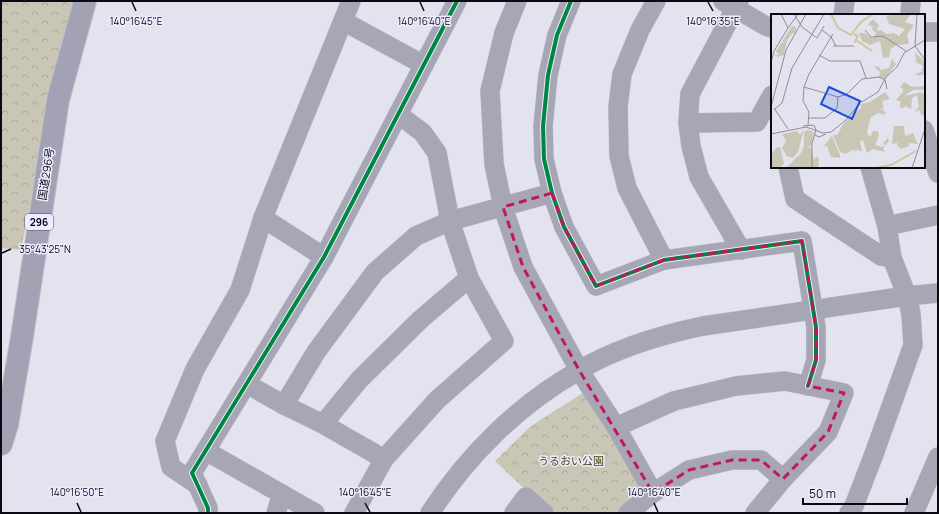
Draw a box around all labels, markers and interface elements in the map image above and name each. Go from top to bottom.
text: 140°16'45"E [110,14,163,28]
text: 140°16'40"E [397,14,451,28]
text: 140°16'35"E [686,14,740,28]
inset map [771,14,925,168]
street label: 国道296号 [34,147,57,201]
road number: 296 [25,214,53,230]
text: 35°43'25"N [19,242,71,256]
park label: うるおい公園 [538,453,604,468]
scale bar [803,480,907,506]
text: 140°16'50"E [50,485,104,499]
text: 140°16'45"E [339,485,392,499]
text: 140°16'40"E [627,485,681,499]
text: 50 m [809,485,836,502]

